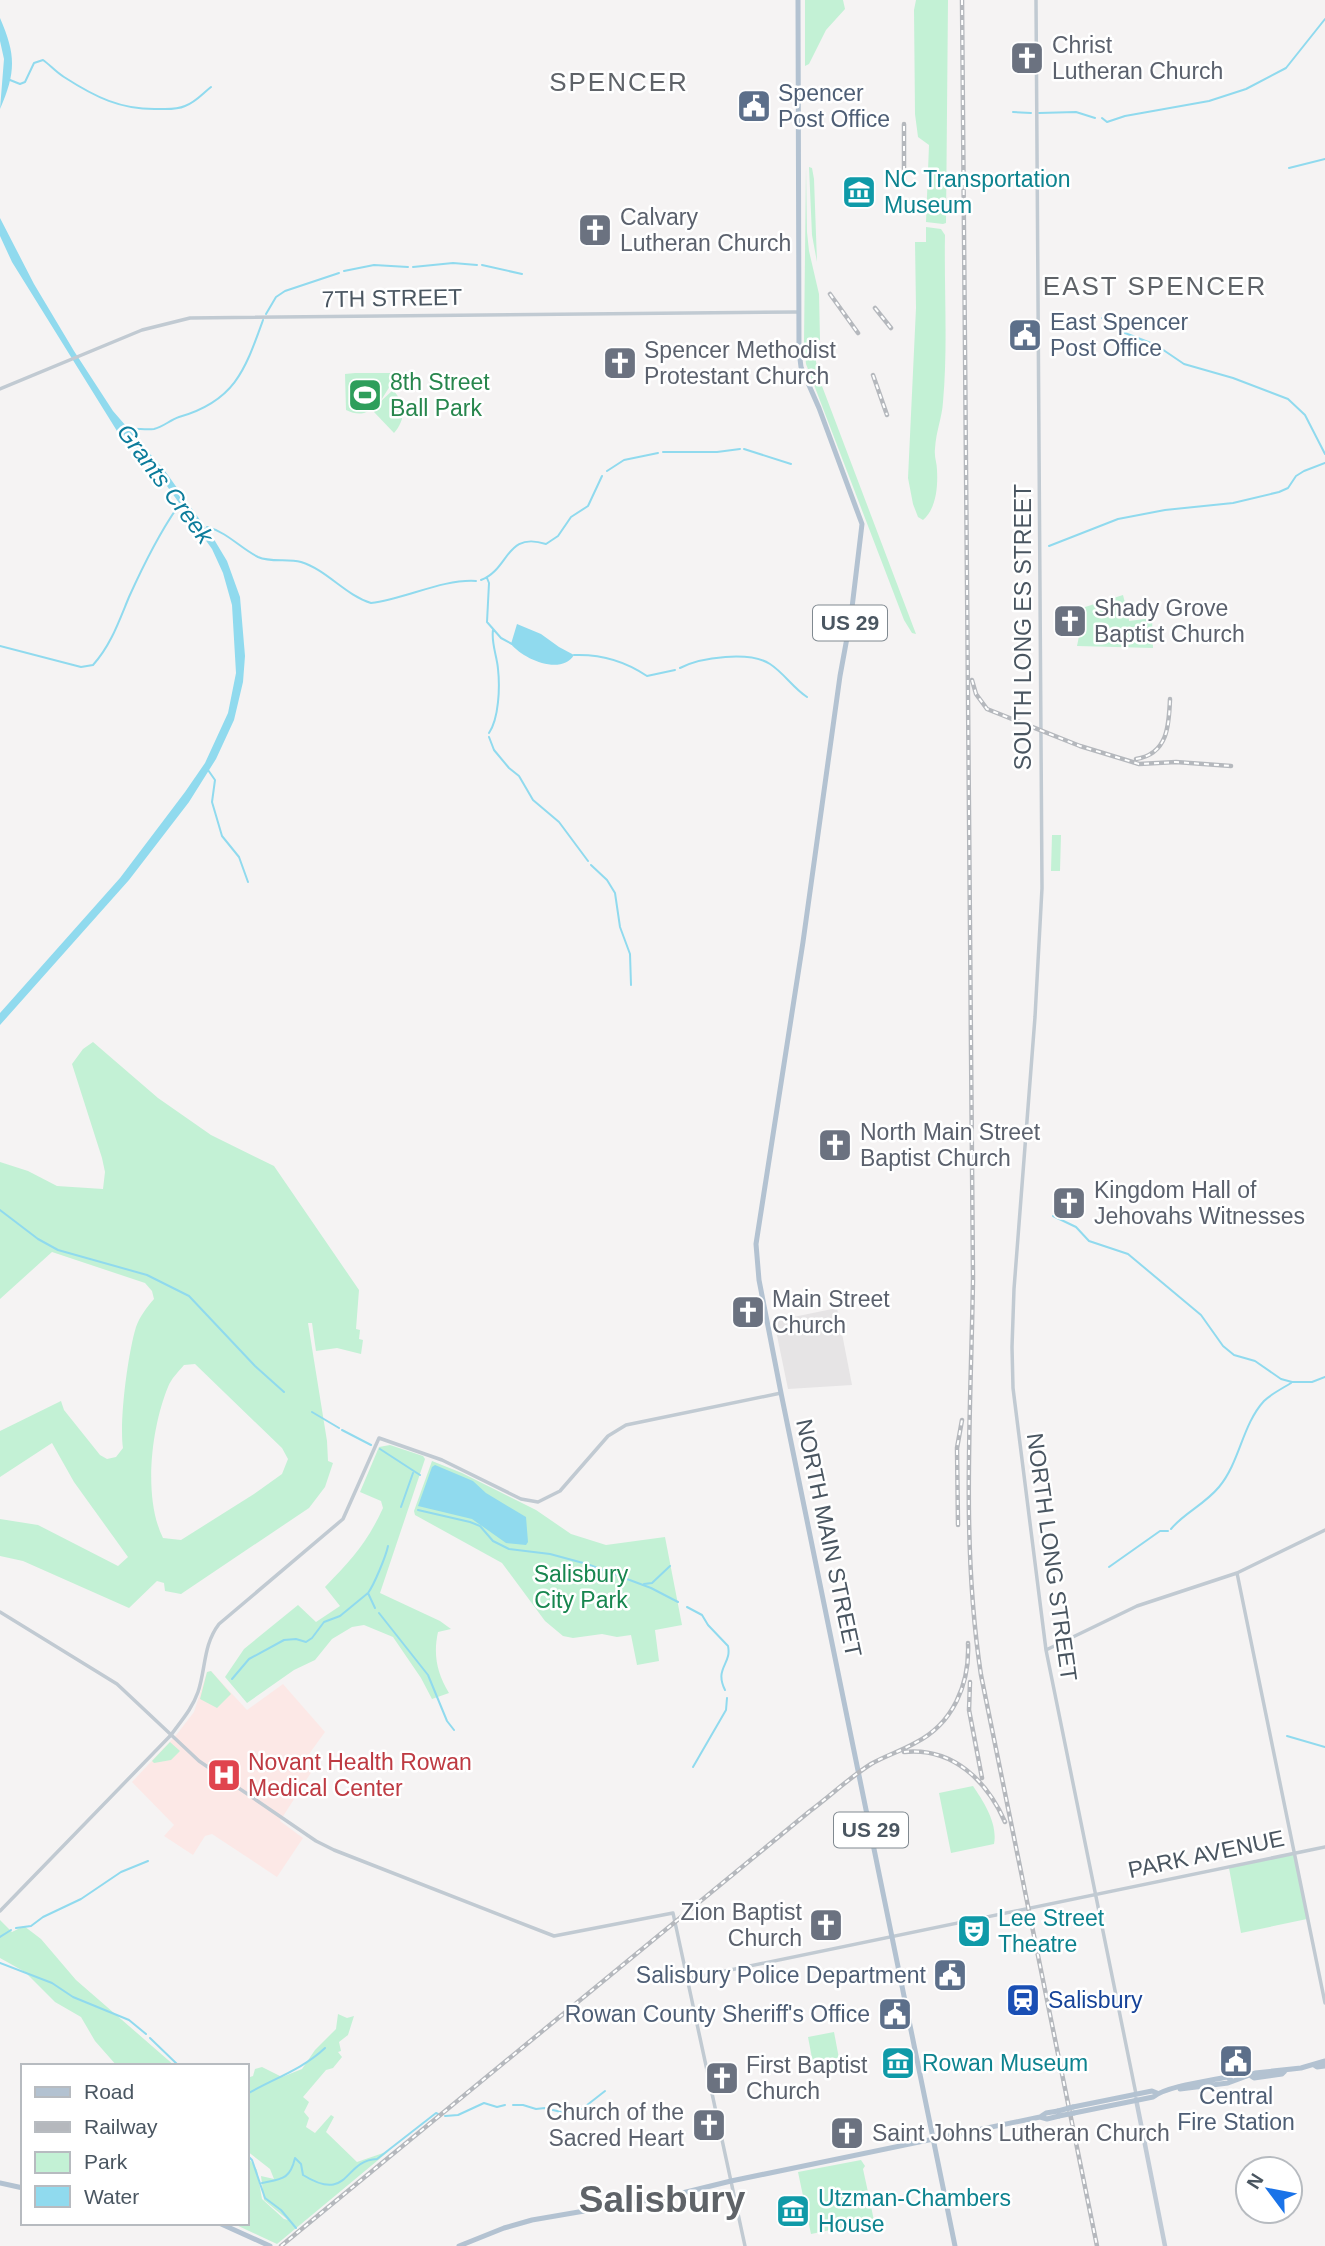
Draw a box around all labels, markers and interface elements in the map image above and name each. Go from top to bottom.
place label: Christ Lutheran Church [1052,32,1223,84]
church icon: Christ Lutheran Church [1008,39,1046,77]
district label: SPENCER [549,67,689,97]
place label: Spencer Post Office [778,80,890,132]
public building icon: Spencer Post Office [735,87,773,125]
place label: NC Transportation Museum [884,166,1071,218]
museum icon: NC Transportation Museum [840,173,878,211]
place label: Calvary Lutheran Church [620,204,791,256]
church icon: Calvary Lutheran Church [576,211,614,249]
district label: EAST SPENCER [1043,271,1267,301]
street label: 7TH STREET [321,284,463,312]
place label: East Spencer Post Office [1050,309,1188,361]
public building icon: East Spencer Post Office [1006,316,1044,354]
place label: Spencer Methodist Protestant Church [644,337,836,389]
church icon: Spencer Methodist Protestant Church [601,344,639,382]
place label: 8th Street Ball Park [390,369,490,421]
sports icon: 8th Street Ball Park [346,376,384,414]
water label: Grants Creek [112,419,220,550]
street label: SOUTH LONG ES STREET [1010,484,1036,770]
place label: Shady Grove Baptist Church [1094,595,1245,647]
church icon: Shady Grove Baptist Church [1051,602,1089,640]
road number: US 29 [813,606,887,640]
place label: North Main Street Baptist Church [860,1119,1041,1171]
church icon: North Main Street Baptist Church [816,1126,854,1164]
place label: Kingdom Hall of Jehovahs Witnesses [1094,1177,1305,1229]
church icon: Kingdom Hall of Jehovahs Witnesses [1050,1184,1088,1222]
place label: Main Street Church [772,1286,890,1338]
church icon: Main Street Church [729,1293,767,1331]
street label: NORTH MAIN STREET [791,1417,867,1659]
street label: NORTH LONG STREET [1022,1431,1082,1683]
park label: Salisbury City Park [534,1561,629,1613]
place label: Novant Health Rowan Medical Center [248,1749,472,1801]
hospital icon: Novant Health Rowan Medical Center [205,1756,243,1794]
road number: US 29 [834,1812,908,1848]
street label: PARK AVENUE [1126,1825,1286,1883]
place label: Zion Baptist Church [681,1899,803,1951]
place label: Lee Street Theatre [998,1905,1105,1957]
church icon: Zion Baptist Church [807,1906,845,1944]
theatre icon: Lee Street Theatre [955,1912,993,1950]
public building icon: Salisbury Police Department [931,1956,969,1994]
place label: Salisbury Police Department [636,1962,927,1988]
station icon: Salisbury [1004,1981,1042,2019]
place label: Salisbury [1048,1987,1143,2013]
public building icon: Rowan County Sheriff's Office [876,1995,914,2033]
place label: Rowan County Sheriff's Office [565,2001,870,2027]
public building icon: Central Fire Station [1217,2042,1255,2080]
museum icon: Rowan Museum [879,2044,917,2082]
place label: Rowan Museum [922,2050,1088,2076]
place label: First Baptist Church [746,2052,868,2104]
church icon: First Baptist Church [703,2059,741,2097]
legend [21,2064,248,2225]
text: Road [84,2080,134,2103]
place label: Central Fire Station [1177,2083,1295,2135]
place label: Church of the Sacred Heart [546,2099,685,2151]
church icon: Church of the Sacred Heart [690,2106,728,2144]
church icon: Saint Johns Lutheran Church [828,2114,866,2152]
text: Railway [84,2115,158,2138]
place label: Saint Johns Lutheran Church [872,2120,1170,2146]
text: Park [84,2150,128,2173]
north arrow [1234,2155,1304,2225]
text: N [1242,2170,1268,2193]
district label: Salisbury [579,2179,746,2220]
text: Water [84,2185,139,2208]
place label: Utzman-Chambers House [818,2185,1011,2237]
museum icon: Utzman-Chambers House [774,2192,812,2230]

